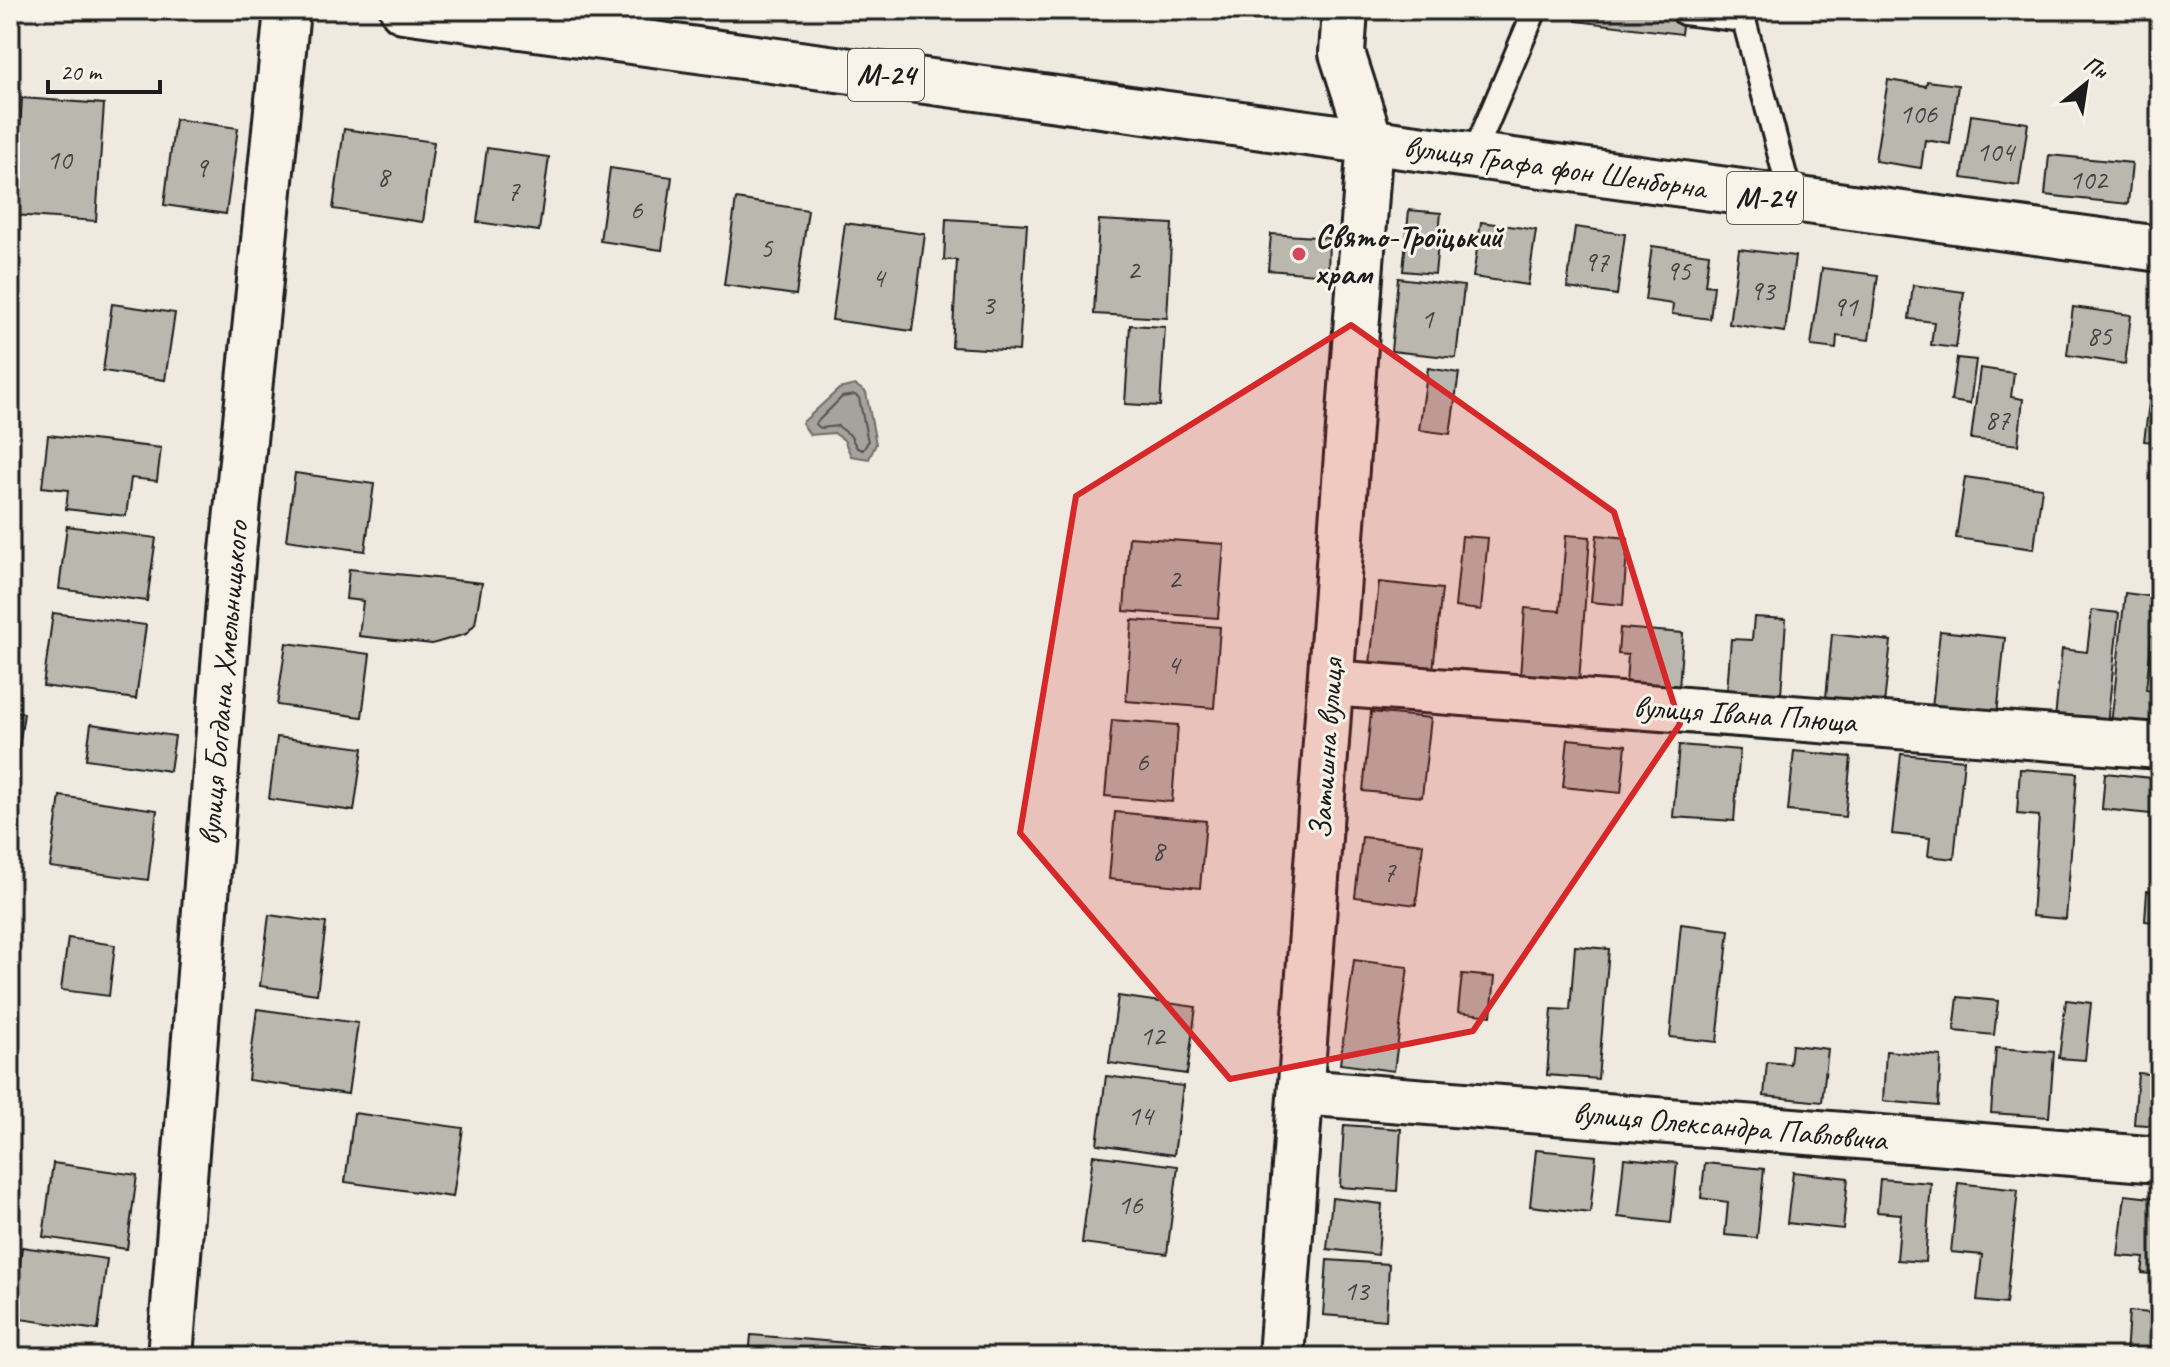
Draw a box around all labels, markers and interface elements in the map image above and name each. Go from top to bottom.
scale bar [48,44,160,94]
north arrow [2046,44,2126,124]
road number: М-24 [848,49,924,101]
text: Пн [2079,50,2114,86]
text: 20 m [60,57,103,87]
house number: 106 [1899,96,1938,131]
street label: вулиця Графа фон Шенборна [1401,126,1712,209]
house number: 104 [1976,134,2016,169]
house number: 10 [46,142,74,177]
house number: 9 [195,150,210,185]
house number: 8 [377,159,392,194]
house number: 102 [2069,162,2109,197]
road number: М-24 [1727,172,1803,224]
house number: 7 [507,173,521,208]
house number: 6 [630,192,644,227]
place label: Свято-Троїцький храм [1315,216,1505,294]
house number: 5 [760,230,774,265]
house number: 97 [1583,244,1610,279]
marker: Свято-Троїцький храм [1290,245,1308,263]
house number: 2 [1127,252,1142,287]
house number: 95 [1665,253,1692,288]
house number: 4 [872,260,887,295]
house number: 93 [1749,273,1777,308]
house number: 3 [982,287,997,322]
house number: 91 [1832,289,1859,324]
house number: 1 [1421,301,1435,336]
house number: 85 [2086,318,2113,353]
house number: 87 [1984,402,2011,437]
street label: вулиця Богдана Хмельницького [188,518,258,847]
house number: 2 [1168,561,1183,596]
house number: 4 [1167,647,1182,682]
street label: Затишна вулиця [1299,655,1353,841]
street label: вулиця Івана Плюща [1632,686,1860,742]
house number: 6 [1136,744,1150,779]
house number: 8 [1152,833,1167,868]
house number: 7 [1383,854,1397,889]
house number: 12 [1139,1018,1167,1053]
street label: вулиця Олександра Павловича [1571,1092,1891,1160]
house number: 14 [1127,1098,1155,1133]
house number: 16 [1117,1187,1144,1222]
house number: 13 [1343,1273,1371,1308]

